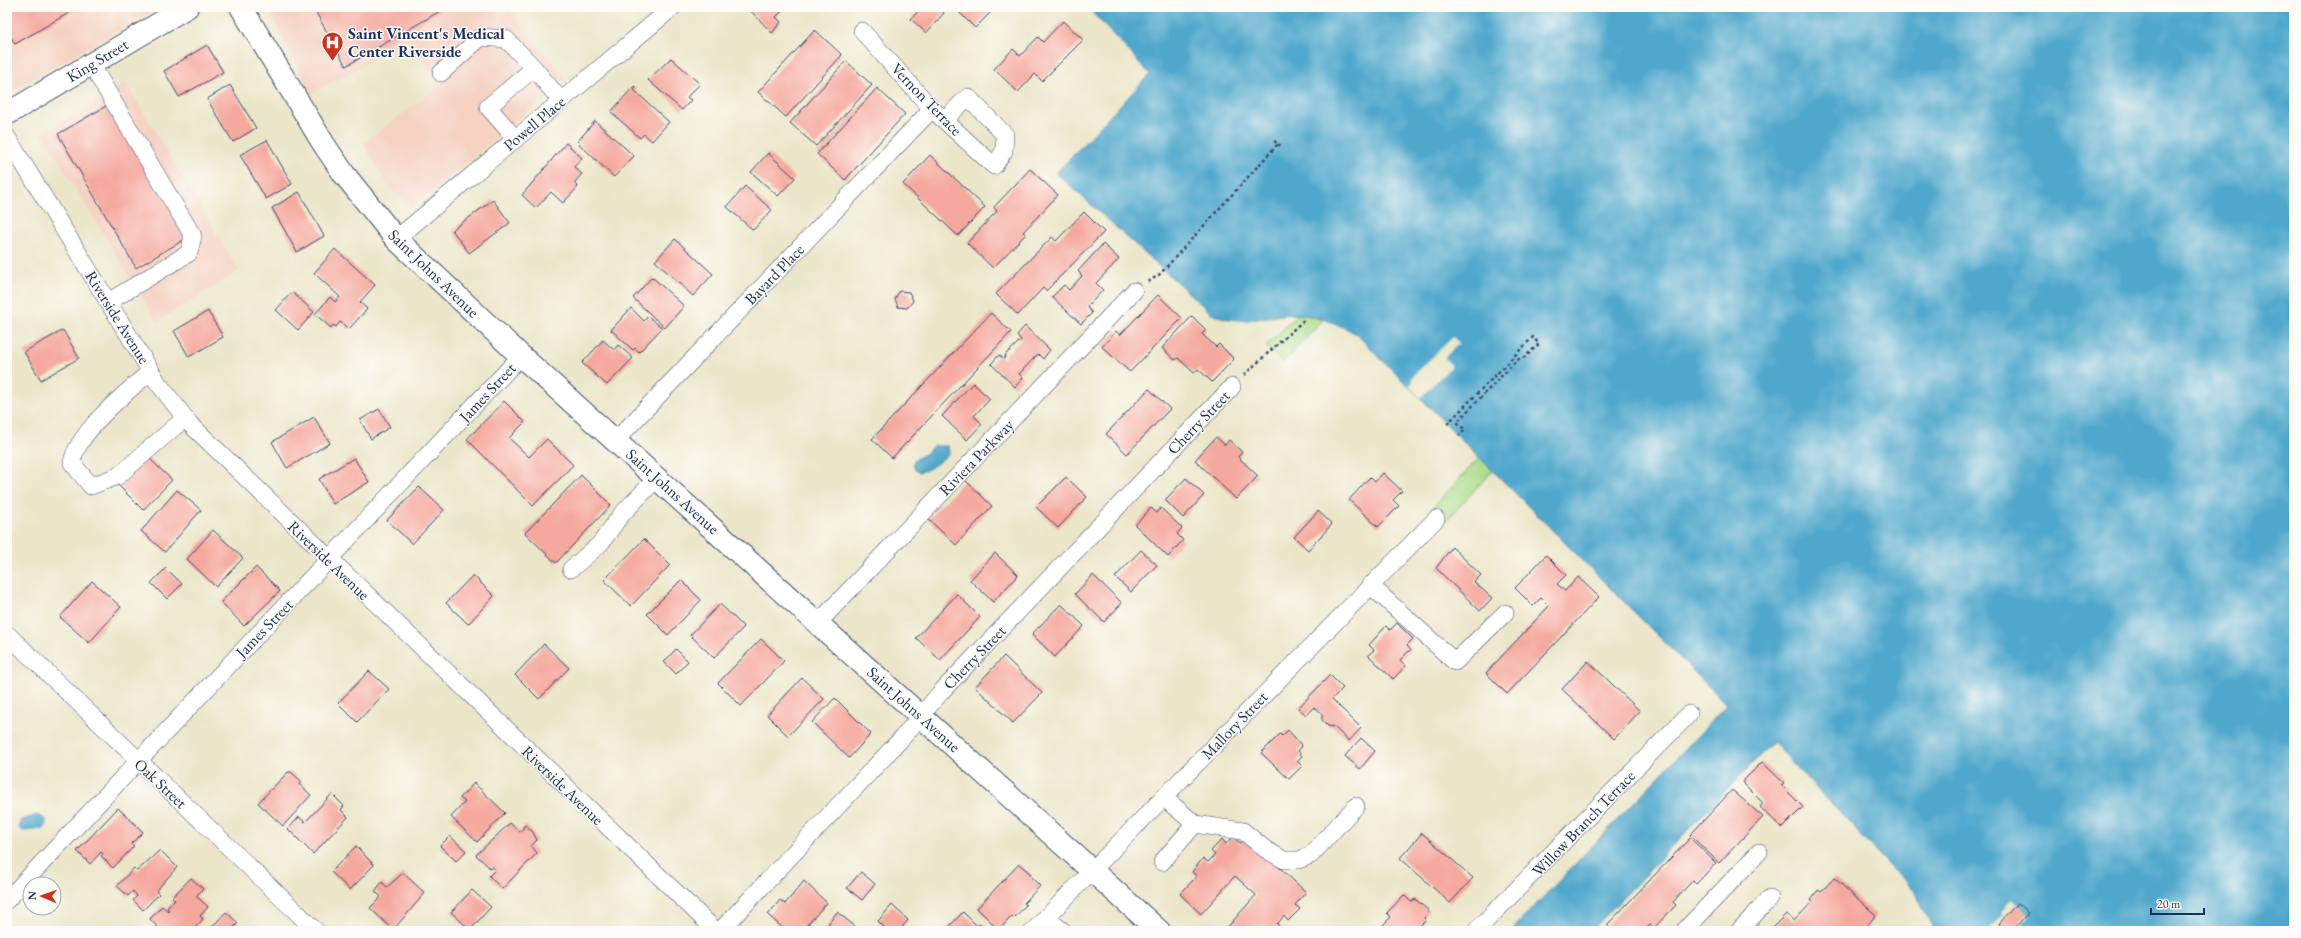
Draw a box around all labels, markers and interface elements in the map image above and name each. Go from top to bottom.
place label: Saint Vincent's Medical Center Riverside [348,23,505,62]
hospital icon: Saint Vincent's Medical Center Riverside [319,29,345,62]
street label: King Street [62,34,132,87]
street label: Vernon Terrace [887,58,967,140]
street label: Powell Place [499,91,570,155]
street label: Saint Johns Avenue [384,225,484,322]
street label: Bayard Place [740,239,809,309]
street label: Riverside Avenue [81,267,155,368]
street label: James Street [453,358,520,428]
street label: Cherry Street [1162,386,1234,459]
street label: Riviera Parkway [935,414,1019,500]
street label: Saint Johns Avenue [622,444,724,539]
street label: Riverside Avenue [283,516,374,605]
street label: James Street [230,594,298,664]
street label: Cherry Street [938,621,1010,694]
street label: Saint Johns Avenue [863,662,965,757]
street label: Mallory Street [1197,687,1272,764]
street label: Riverside Avenue [517,741,608,830]
street label: Oak Street [130,754,191,813]
street label: Willow Branch Terrace [1527,766,1640,881]
north arrow [22,876,62,916]
scale bar [2151,890,2204,916]
text: N [25,891,39,900]
text: 20 m [2157,896,2181,912]

